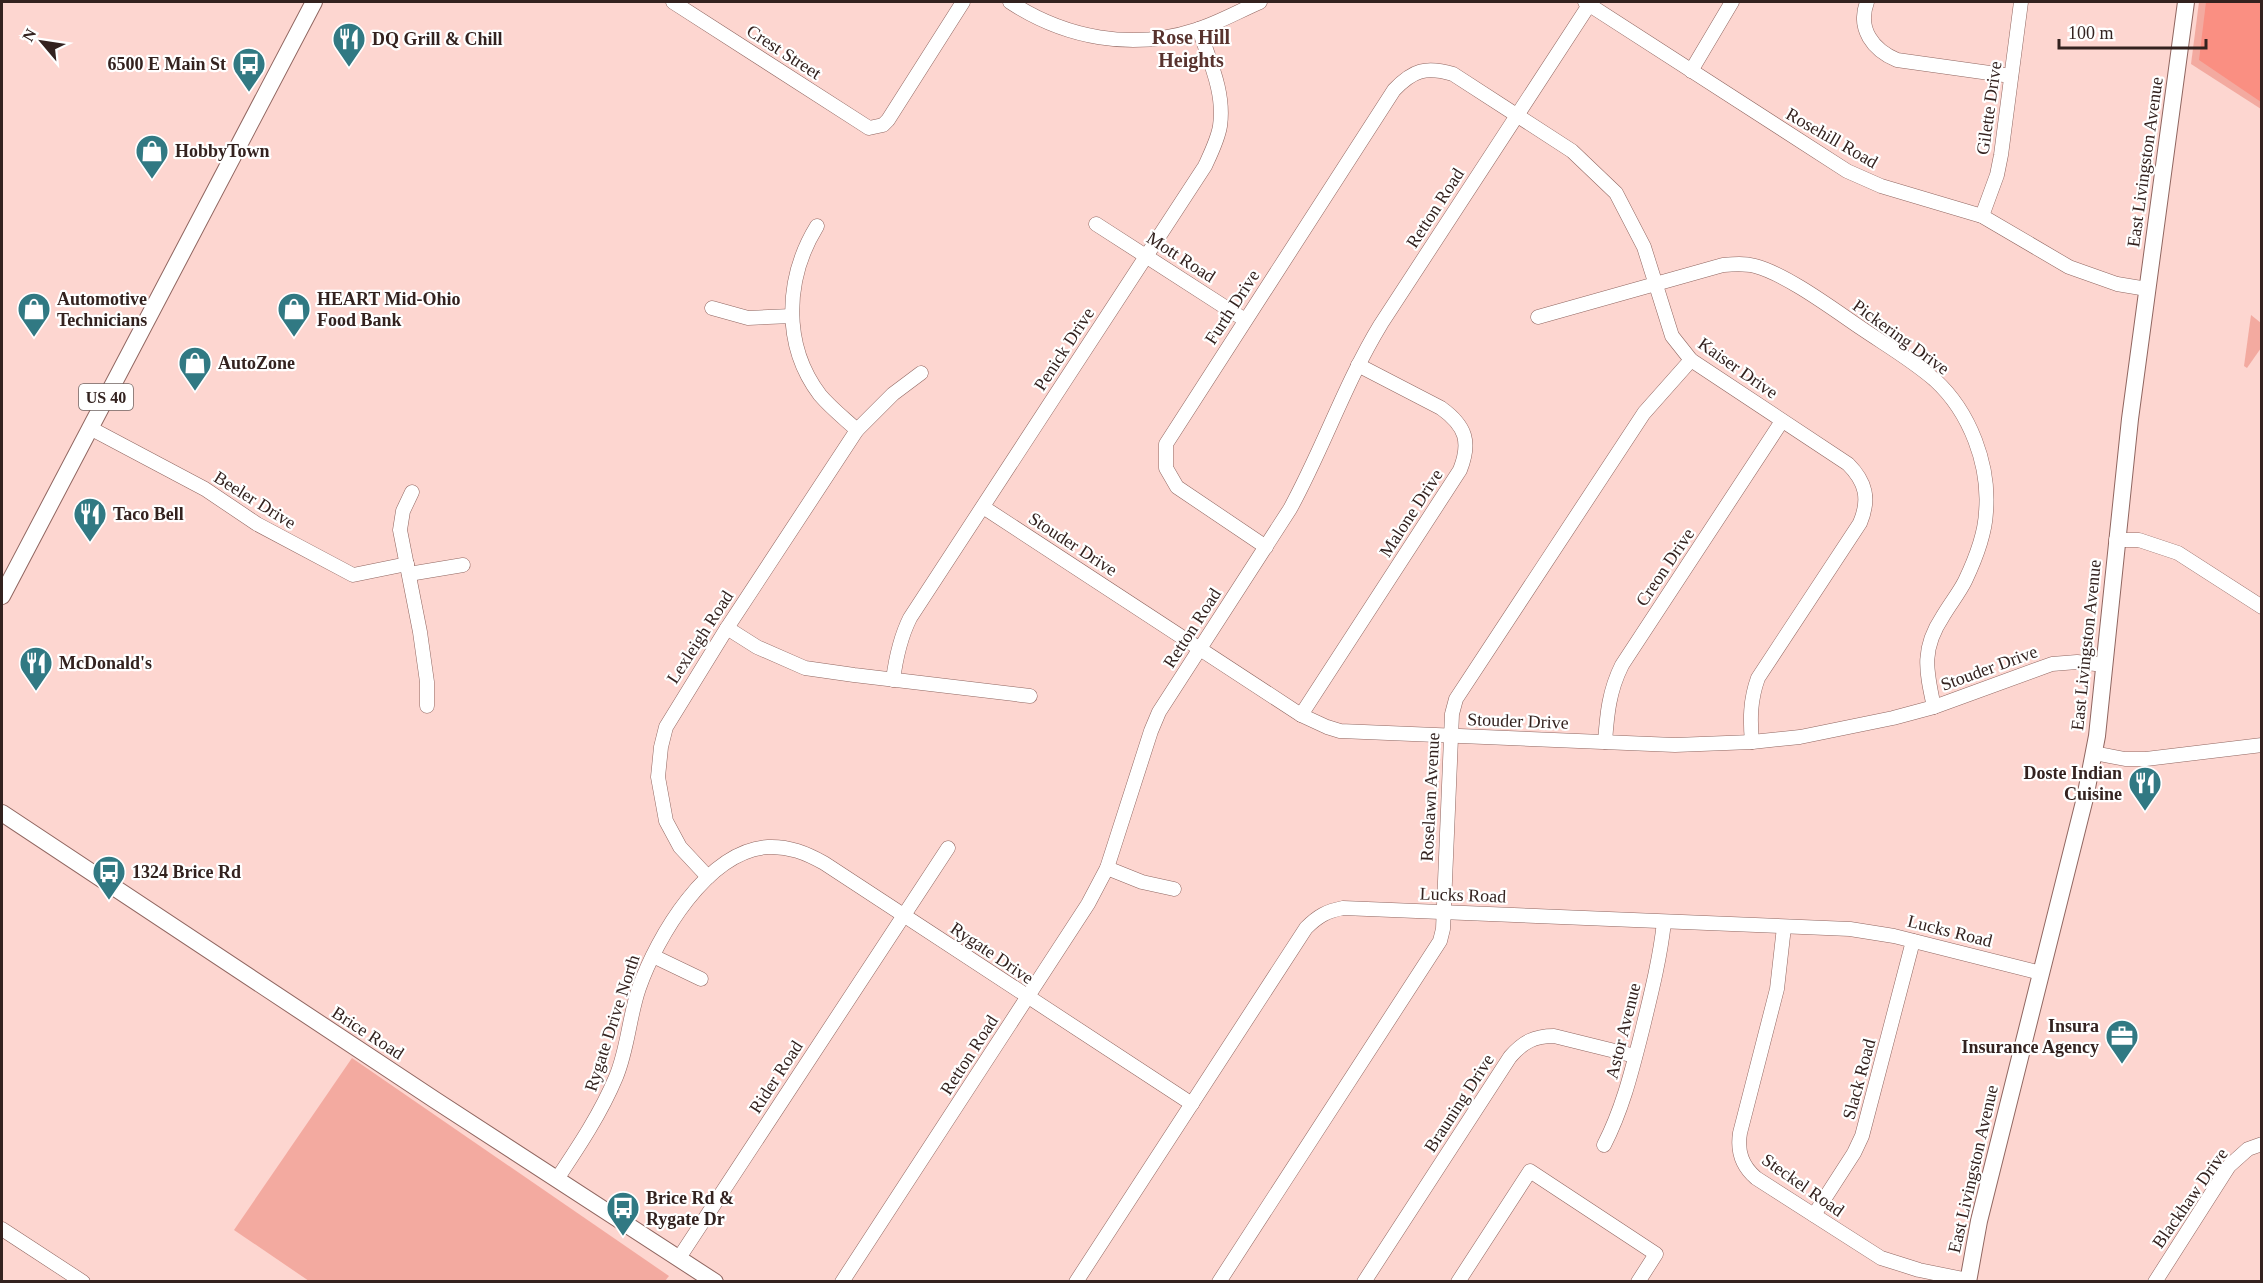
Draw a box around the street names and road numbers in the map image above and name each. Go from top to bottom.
street label: Crest Street [743,21,825,83]
street label: Gilette Drive [1973,60,2005,156]
street label: East Livingston Avenue [2123,76,2167,248]
street label: Rosehill Road [1783,104,1881,172]
street label: Retton Road [1402,165,1468,251]
street label: Mott Road [1143,228,1219,286]
street label: Furth Drive [1201,266,1263,348]
street label: Pickering Drive [1849,295,1953,379]
street label: Penick Drive [1030,304,1098,394]
street label: Kaiser Drive [1694,333,1782,403]
road number: US 40 [79,384,133,410]
street label: Malone Drive [1375,465,1447,561]
street label: Beeler Drive [210,467,300,533]
street label: Stouder Drive [1025,508,1121,580]
street label: Creon Drive [1632,524,1698,610]
street label: East Livingston Avenue [2067,559,2105,731]
street label: Retton Road [1159,585,1225,671]
street label: Lexleigh Road [663,587,737,687]
street label: Stouder Drive [1938,641,2040,695]
street label: Stouder Drive [1467,709,1569,733]
street label: Roselawn Avenue [1417,732,1443,862]
street label: Lucks Road [1419,883,1507,907]
street label: Lucks Road [1906,911,1994,951]
street label: Rygate Drive [947,918,1037,988]
street label: Rygate Drive North [581,952,643,1094]
street label: Astor Avenue [1601,981,1645,1081]
street label: Brice Road [328,1002,408,1064]
street label: Retton Road [936,1012,1002,1098]
street label: Rider Road [745,1037,807,1117]
street label: Slack Road [1839,1037,1879,1121]
street label: Brauning Drive [1420,1050,1498,1156]
street label: East Livingston Avenue [1944,1083,2002,1255]
street label: Blackhaw Drive [2148,1144,2232,1252]
street label: Steckel Road [1758,1149,1848,1221]

